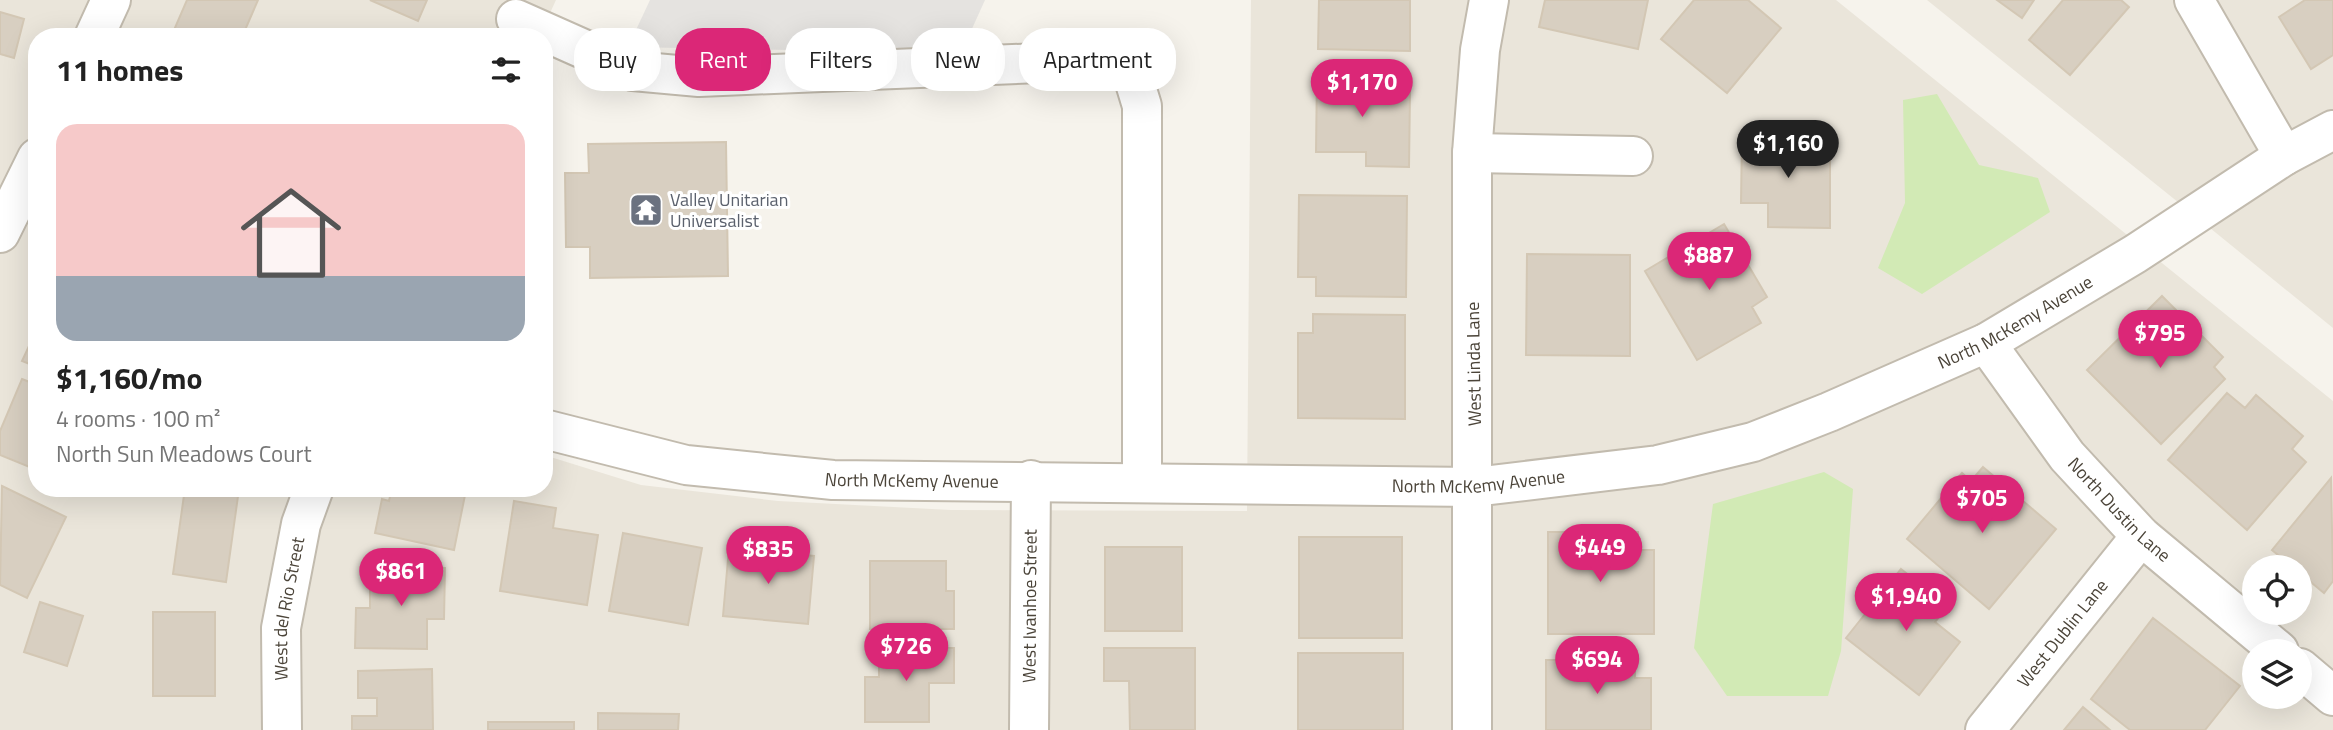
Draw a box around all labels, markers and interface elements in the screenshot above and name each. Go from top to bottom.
chip: Buy [574,28,661,91]
chip: Rent [675,28,771,91]
chip: Filters [785,28,897,91]
chip: New [911,28,1005,91]
chip: Apartment [1019,28,1176,91]
text: 11 homes [56,47,183,93]
icon: filters [487,51,525,89]
pin: $1,170 [1305,60,1419,119]
text: $1,170 [1327,64,1397,99]
pin: $1,160 [1731,120,1845,180]
text: $1,160 [1753,125,1823,160]
icon: home [228,170,354,296]
place label: Valley Unitarian Universalist [670,186,788,234]
temple icon: Valley Unitarian Universalist [627,191,665,229]
pin: $887 [1668,232,1750,292]
text: $887 [1683,237,1735,272]
street label: North McKemy Avenue [1933,268,2098,376]
street label: West Linda Lane [1459,302,1488,426]
pin: $795 [2119,310,2201,370]
text: $795 [2134,315,2186,350]
text: $1,160/mo [56,355,202,401]
text: 4 rooms · 100 m² [56,401,220,436]
text: North Sun Meadows Court [56,436,312,471]
street label: North Dustin Lane [2062,451,2177,568]
street label: North McKemy Avenue [1392,462,1566,500]
street label: North McKemy Avenue [824,465,999,495]
pin: $705 [1941,476,2023,535]
text: $705 [1956,480,2008,515]
pin: $449 [1559,524,1641,584]
pin: $835 [727,526,809,586]
street label: West Ivanhoe Street [1015,528,1044,683]
text: $449 [1574,529,1626,564]
text: $835 [742,531,794,566]
street label: West del Rio Street [267,534,311,681]
pin: $861 [360,548,442,608]
text: $861 [375,553,427,588]
map controls [2242,555,2312,709]
button: locate [2242,555,2312,625]
street label: West Dublin Lane [2010,573,2114,693]
pin: $1,940 [1849,574,1963,633]
text: $1,940 [1871,578,1941,613]
pin: $726 [865,624,947,683]
text: $726 [880,628,932,663]
pin: $694 [1556,636,1638,696]
button: layers [2242,639,2312,709]
text: $694 [1571,641,1623,676]

